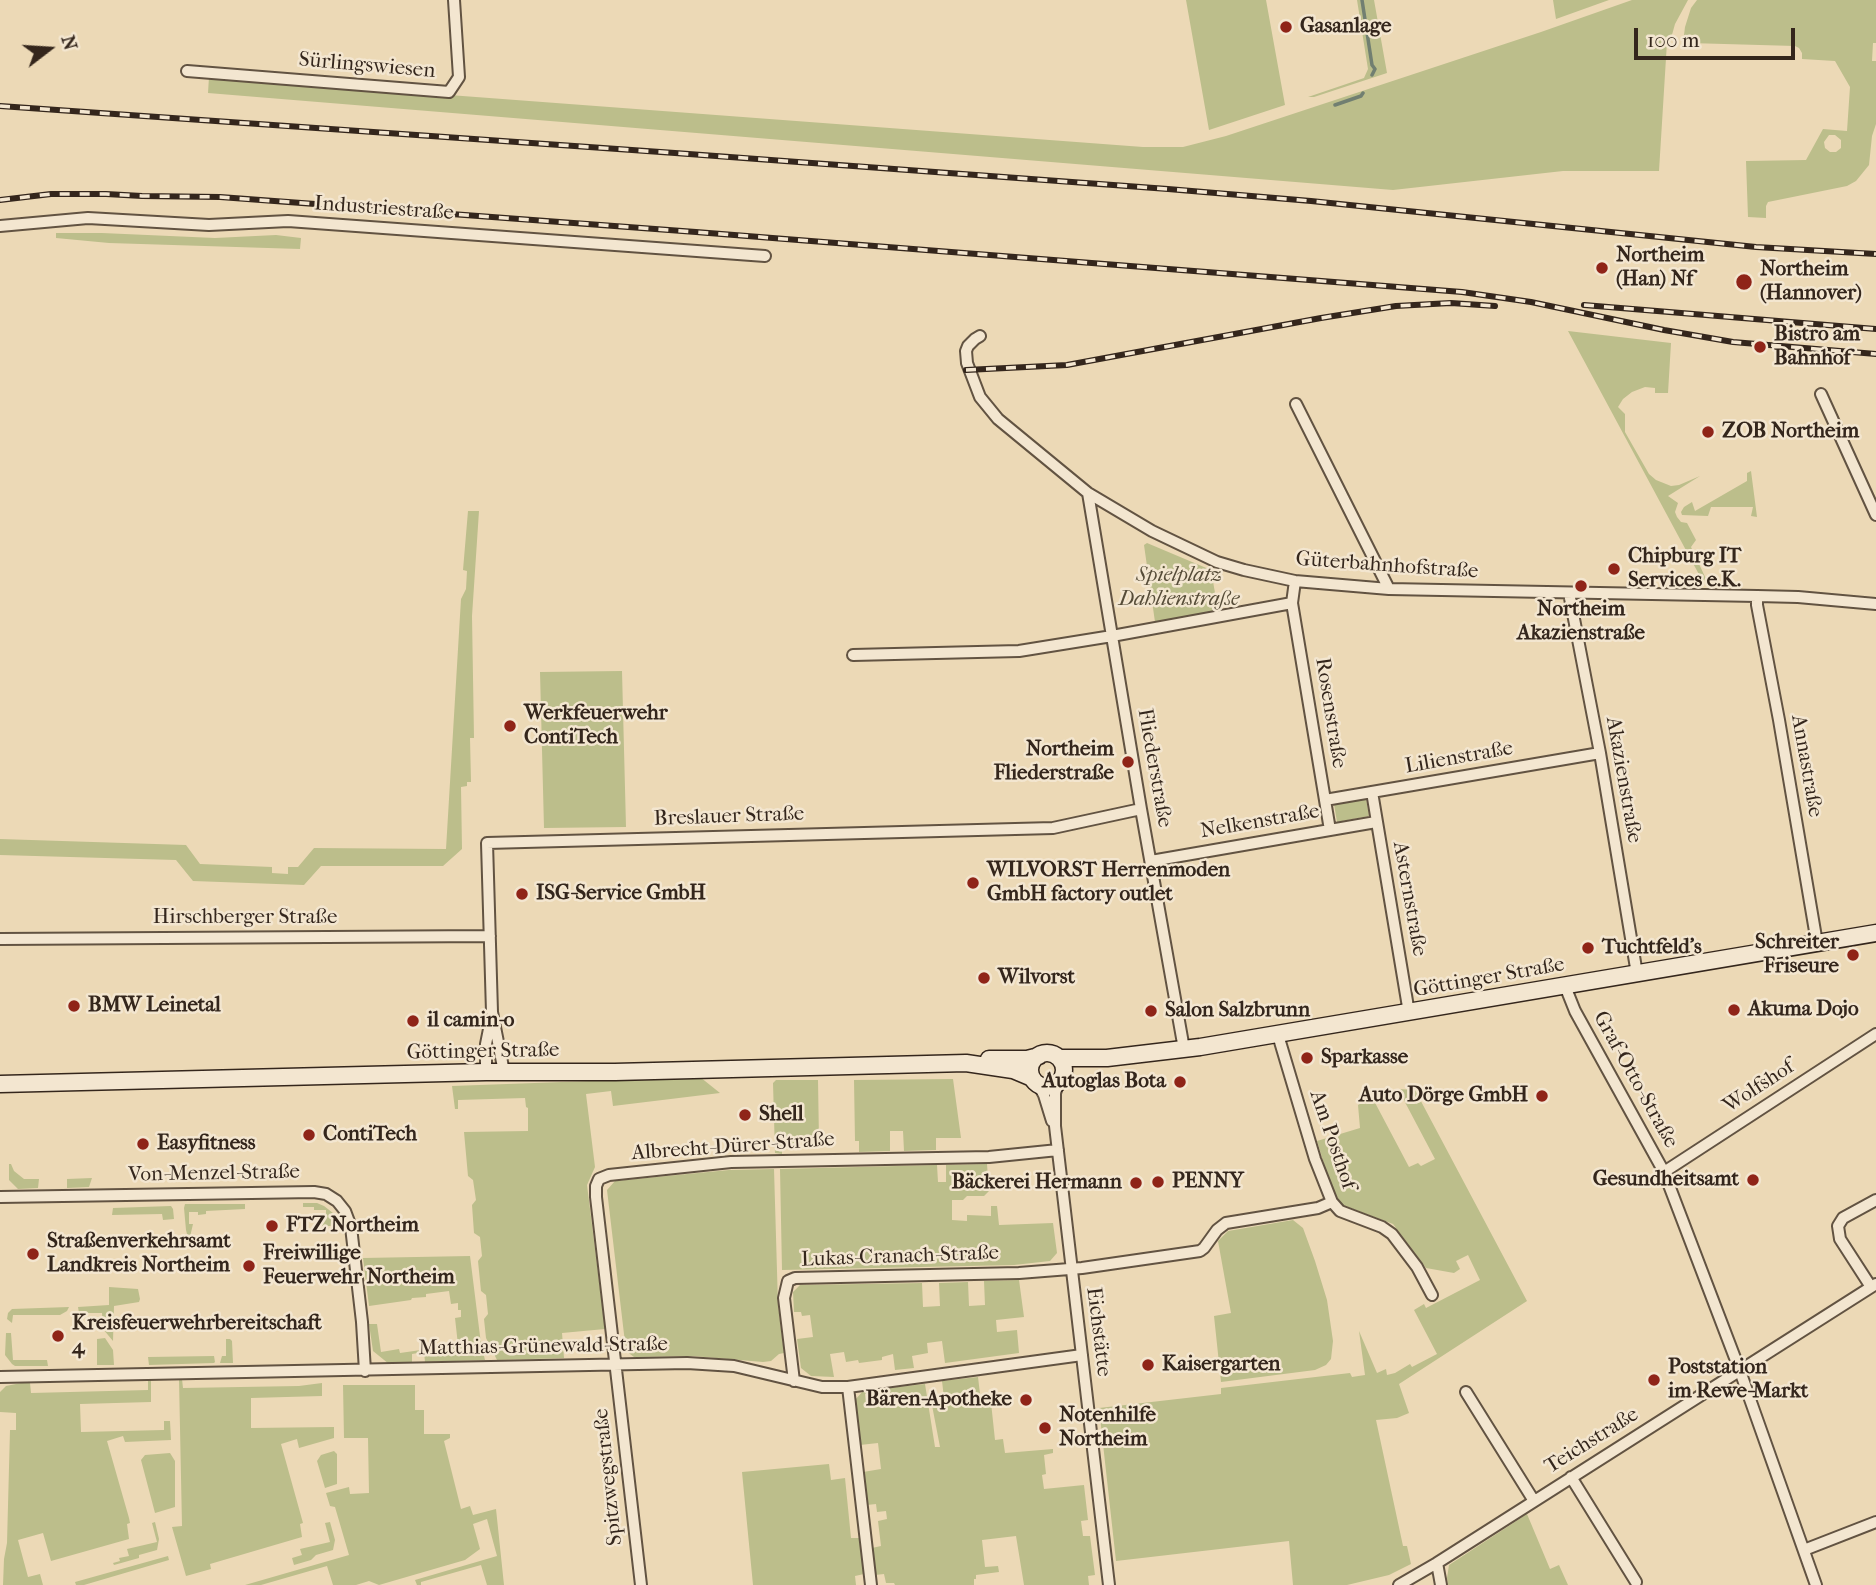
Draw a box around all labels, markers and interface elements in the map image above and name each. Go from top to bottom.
north arrow [14,14,84,84]
place label: Gasanlage [1300,14,1391,40]
scale bar [1638,14,1799,58]
marker: Gasanlage [1278,19,1294,35]
text: 100 m [1647,28,1700,52]
text: N [56,33,82,53]
street label: Sürlingswiesen [298,47,436,85]
street label: Industriestraße [313,192,455,226]
place label: Northeim (Han) Nf [1616,243,1704,293]
place label: Northeim (Hannover) [1760,257,1862,307]
marker: Northeim (Han) Nf [1594,260,1610,276]
marker: Northeim (Hannover) [1734,272,1754,292]
place label: Bistro am Bahnhof [1774,322,1860,372]
marker: Bistro am Bahnhof [1752,339,1768,355]
place label: ZOB Northeim [1722,419,1859,445]
marker: ZOB Northeim [1700,424,1716,440]
place label: Chipburg IT Services e.K. [1628,544,1741,594]
street label: Güterbahnhofstraße [1295,547,1479,585]
marker: Chipburg IT Services e.K. [1606,561,1622,577]
park label: Spielplatz Dahlienstraße [1119,563,1239,613]
marker: Northeim Akazienstraße [1573,578,1589,594]
place label: Northeim Akazienstraße [1517,597,1645,647]
street label: Rosenstraße [1309,656,1351,770]
place label: Werkfeuerwehr ContiTech [524,701,668,751]
street label: Fliederstraße [1131,707,1177,829]
street label: Annastraße [1785,713,1827,819]
street label: Akazienstraße [1599,715,1647,845]
marker: Werkfeuerwehr ContiTech [502,718,518,734]
street label: Lilienstraße [1403,736,1515,780]
place label: Northeim Fliederstraße [994,737,1114,787]
marker: Northeim Fliederstraße [1120,754,1136,770]
street label: Nelkenstraße [1198,799,1322,845]
street label: Breslauer Straße [653,802,805,832]
street label: Asternstraße [1387,840,1431,958]
place label: WILVORST Herrenmoden GmbH factory outlet [987,858,1230,908]
marker: WILVORST Herrenmoden GmbH factory outlet [965,875,981,891]
place label: ISG-Service GmbH [536,881,706,907]
marker: ISG-Service GmbH [514,886,530,902]
street label: Hirschberger Straße [153,905,337,931]
place label: Schreiter Friseure [1755,930,1839,980]
place label: Tuchtfeld's [1602,935,1702,961]
marker: Tuchtfeld's [1580,940,1596,956]
marker: Schreiter Friseure [1845,947,1861,963]
street label: Göttinger Straße [1412,952,1566,1004]
place label: Wilvorst [998,965,1075,991]
marker: Wilvorst [976,970,992,986]
place label: BMW Leinetal [88,993,221,1019]
place label: Akuma Dojo [1748,997,1859,1023]
marker: BMW Leinetal [66,998,82,1014]
place label: Salon Salzbrunn [1165,998,1310,1024]
marker: Akuma Dojo [1726,1002,1742,1018]
marker: Salon Salzbrunn [1143,1003,1159,1019]
street label: Graf-Otto-Straße [1587,1007,1683,1153]
place label: il camin-o [427,1008,514,1034]
marker: il camin-o [405,1013,421,1029]
street label: Göttinger Straße [406,1038,560,1066]
place label: Sparkasse [1321,1045,1408,1071]
marker: Sparkasse [1299,1050,1315,1066]
street label: Wolfshof [1719,1055,1799,1119]
place label: Autoglas Bota [1042,1069,1166,1095]
marker: Autoglas Bota [1172,1074,1188,1090]
place label: Auto Dörge GmbH [1359,1083,1528,1109]
street label: Am Posthof [1303,1087,1361,1193]
marker: Auto Dörge GmbH [1534,1088,1550,1104]
place label: Shell [759,1102,803,1128]
marker: Shell [737,1107,753,1123]
place label: ContiTech [323,1122,417,1148]
marker: ContiTech [301,1127,317,1143]
street label: Albrecht-Dürer-Straße [631,1127,835,1167]
place label: Easyfitness [157,1131,256,1157]
marker: Easyfitness [135,1136,151,1152]
street label: Von-Menzel-Straße [128,1160,300,1188]
place label: Gesundheitsamt [1593,1167,1739,1193]
place label: PENNY [1172,1169,1244,1195]
place label: Bäckerei Hermann [951,1170,1122,1196]
marker: Gesundheitsamt [1745,1172,1761,1188]
marker: PENNY [1150,1174,1166,1190]
marker: Bäckerei Hermann [1128,1175,1144,1191]
place label: FTZ Northeim [286,1213,419,1239]
marker: FTZ Northeim [264,1218,280,1234]
place label: Straßenverkehrsamt Landkreis Northeim [47,1229,231,1279]
place label: Freiwillige Feuerwehr Northeim [263,1241,455,1291]
street label: Lukas-Cranach-Straße [801,1241,999,1273]
marker: Straßenverkehrsamt Landkreis Northeim [25,1246,41,1262]
marker: Freiwillige Feuerwehr Northeim [241,1258,257,1274]
street label: Eichstätte [1080,1286,1116,1378]
place label: Kreisfeuerwehrbereitschaft 4 [72,1311,322,1361]
marker: Kreisfeuerwehrbereitschaft 4 [50,1328,66,1344]
street label: Matthias-Grünewald-Straße [418,1332,668,1362]
place label: Kaisergarten [1162,1352,1280,1378]
place label: Poststation im Rewe-Markt [1668,1355,1808,1405]
marker: Kaisergarten [1140,1357,1156,1373]
marker: Poststation im Rewe-Markt [1646,1372,1662,1388]
place label: Bären-Apotheke [866,1387,1012,1413]
marker: Bären-Apotheke [1018,1392,1034,1408]
street label: Teichstraße [1541,1402,1643,1480]
place label: Notenhilfe Northeim [1059,1403,1156,1453]
street label: Spitzwegstraße [589,1407,629,1547]
marker: Notenhilfe Northeim [1037,1420,1053,1436]

